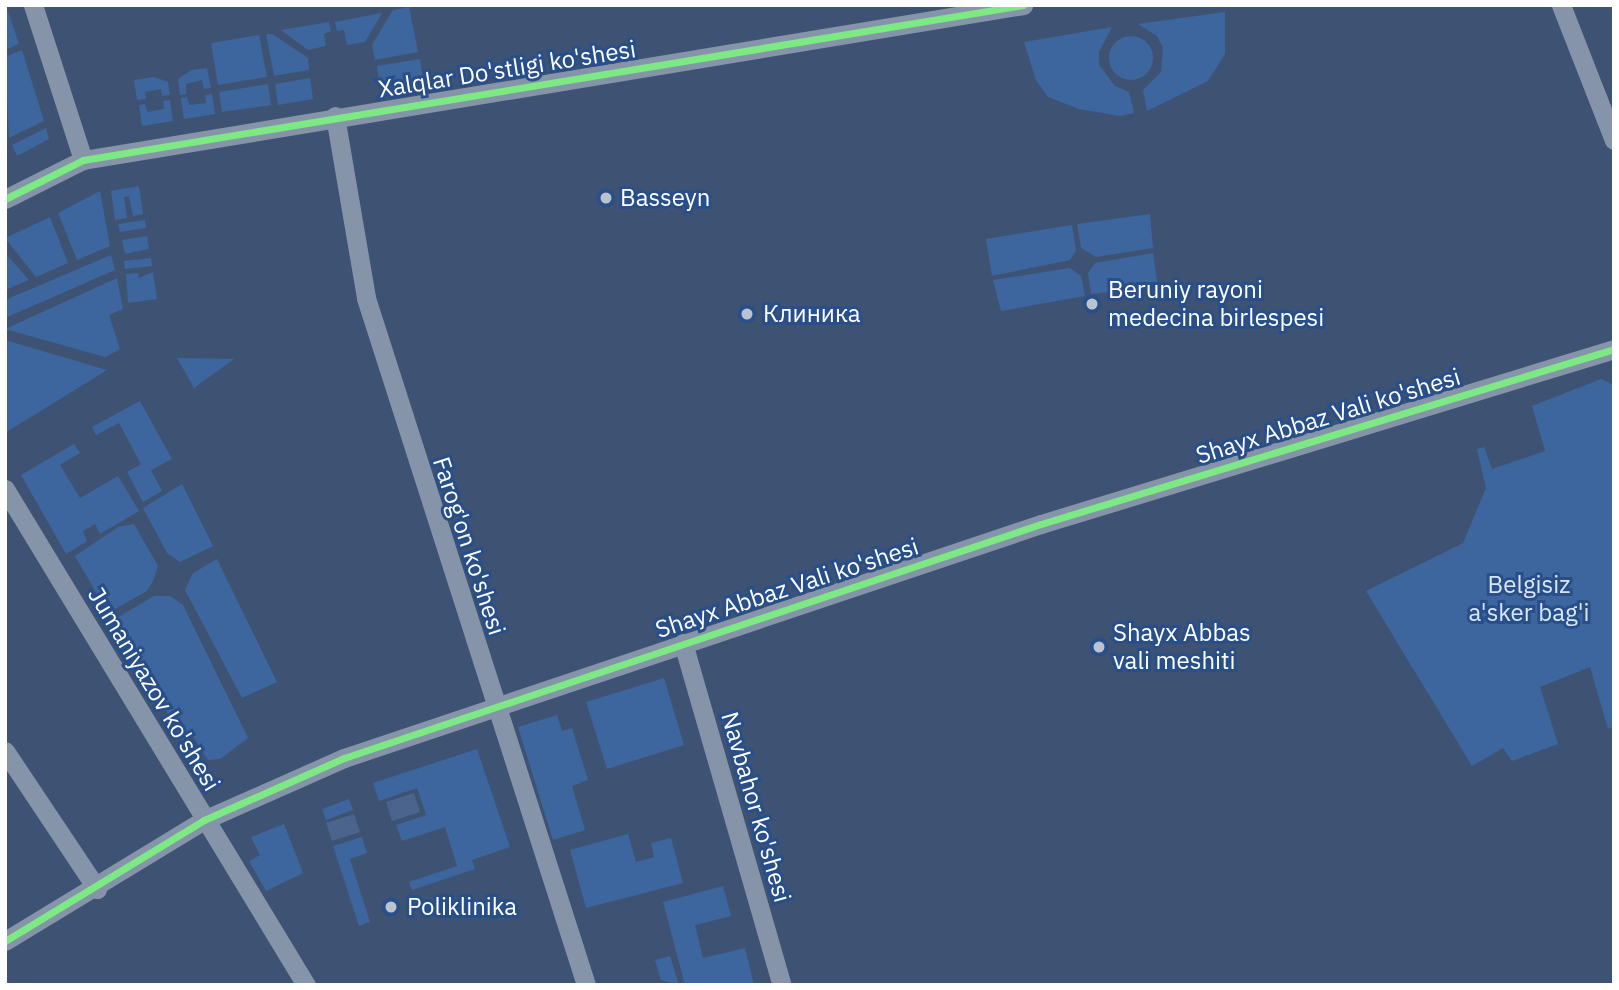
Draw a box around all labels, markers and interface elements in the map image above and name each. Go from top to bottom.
street label: Xalqlar Do'stligi ko'shesi [376,34,638,104]
place label: Basseyn [620,184,710,212]
marker: Basseyn [598,190,614,206]
place label: Beruniy rayoni medecina birlespesi [1108,276,1324,332]
marker: Beruniy rayoni medecina birlespesi [1082,294,1102,314]
place label: Клиника [763,300,861,328]
marker: Клиника [737,304,757,324]
street label: Shayx Abbaz Vali ko'shesi [1192,362,1464,470]
street label: Farog'on ko'shesi [427,453,511,639]
street label: Shayx Abbaz Vali ko'shesi [652,532,922,644]
park label: Belgisiz a'sker bag'i [1468,571,1590,627]
street label: Jumaniyazov ko'shesi [82,582,226,796]
place label: Shayx Abbas vali meshiti [1113,619,1251,675]
marker: Shayx Abbas vali meshiti [1091,639,1107,655]
street label: Navbahor ko'shesi [715,708,797,906]
place label: Poliklinika [407,893,517,921]
marker: Poliklinika [381,897,401,917]

